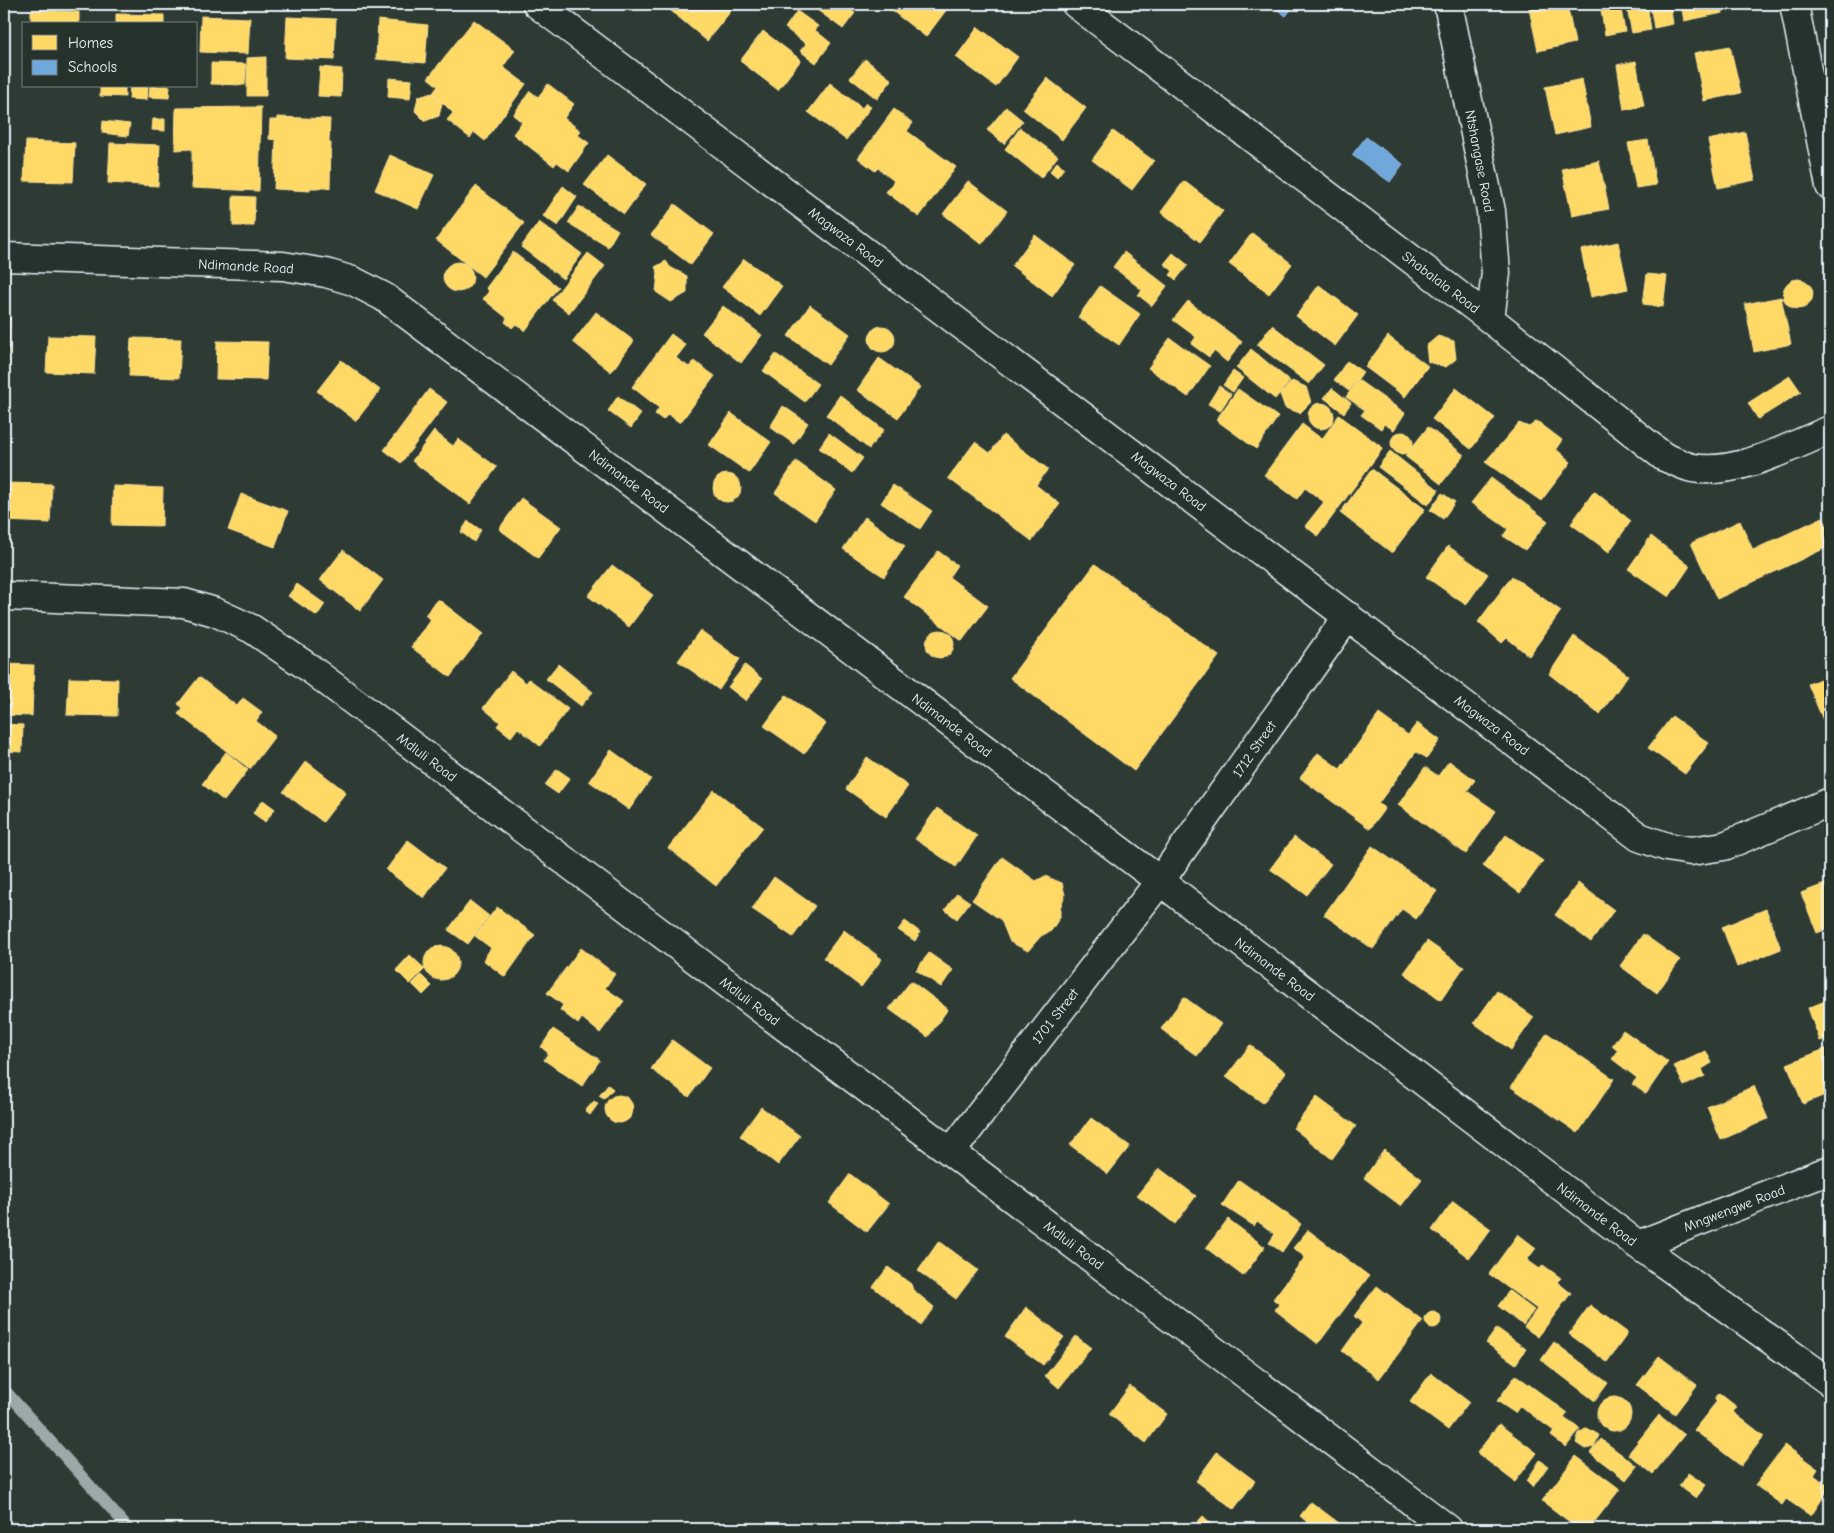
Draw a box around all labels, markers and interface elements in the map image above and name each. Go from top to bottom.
legend [22,22,198,88]
text: Homes [68,34,113,52]
text: Schools [68,58,117,76]
street label: Ntshangase Road [1461,108,1498,214]
street label: Magwaza Road [805,204,887,271]
street label: Shabalala Road [1399,248,1483,317]
street label: Ndimande Road [198,256,294,277]
street label: Ndimande Road [585,446,672,517]
street label: Magwaza Road [1128,448,1210,515]
street label: Ndimande Road [908,690,995,761]
street label: Magwaza Road [1451,692,1533,759]
street label: 1712 Street [1229,717,1281,781]
street label: Mdluli Road [393,729,460,785]
street label: Ndimande Road [1231,934,1318,1005]
street label: Mdluli Road [716,973,783,1029]
street label: 1701 Street [1028,984,1083,1048]
street label: Ndimande Road [1553,1179,1640,1250]
street label: Mngwengwe Road [1681,1181,1787,1236]
street label: Mdluli Road [1040,1217,1107,1273]

